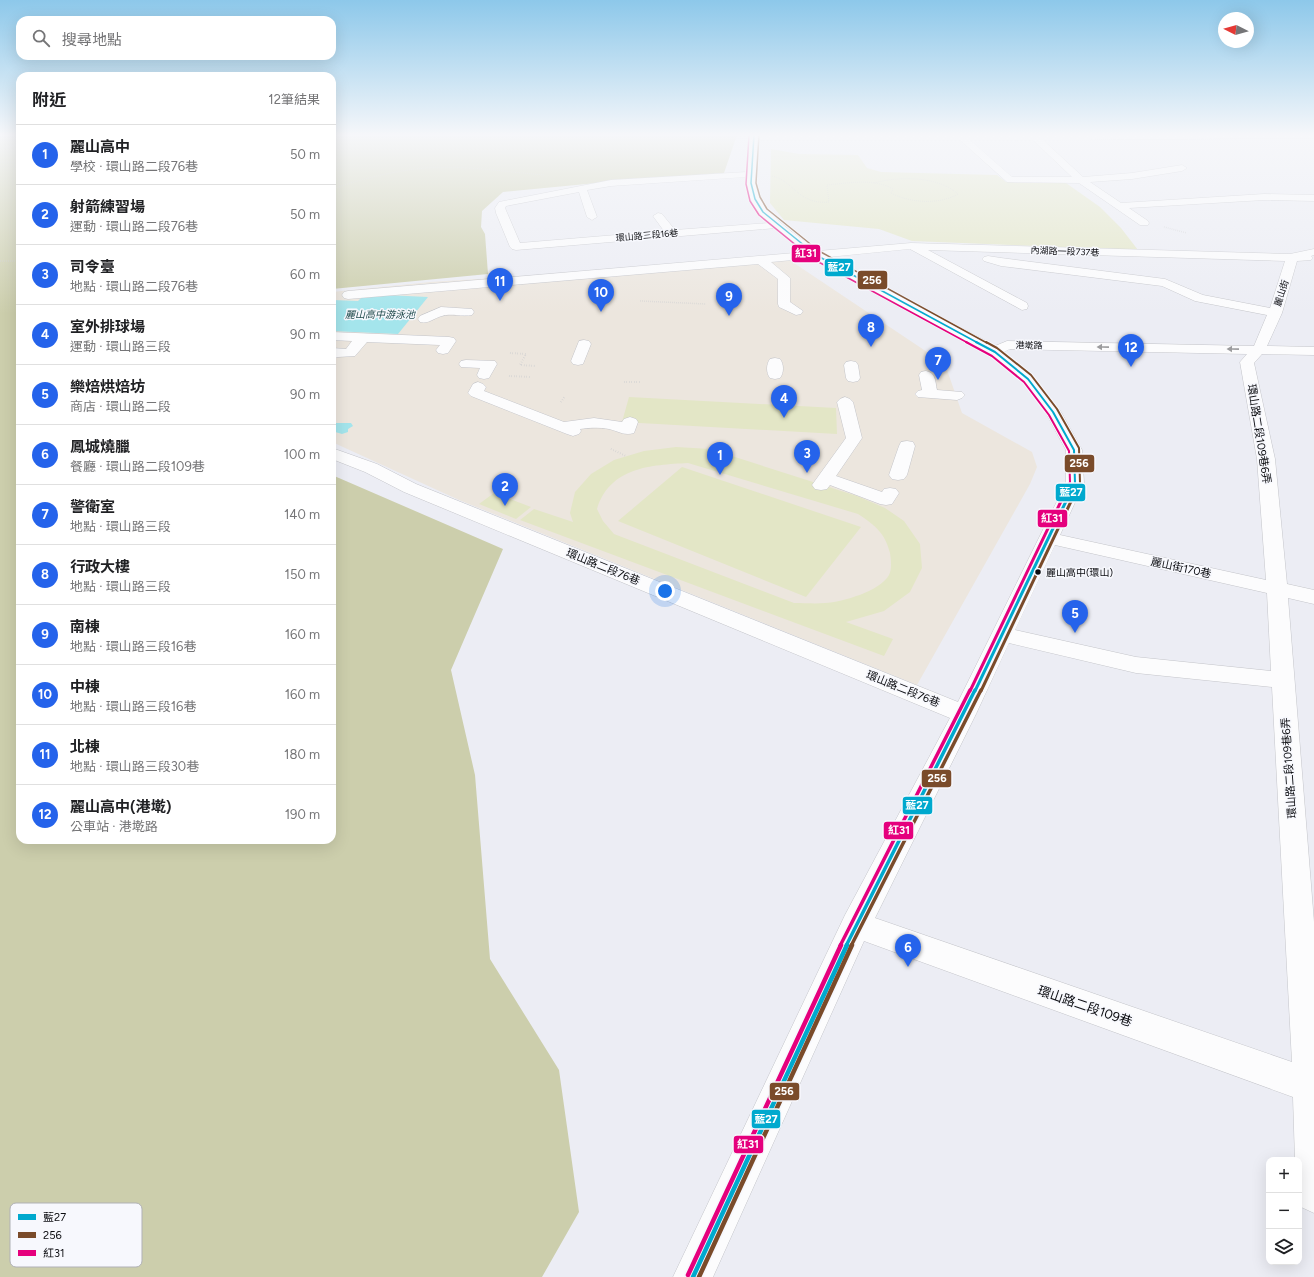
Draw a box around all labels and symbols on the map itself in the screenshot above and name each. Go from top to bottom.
north arrow [1218,12,1254,48]
street label: 環山路三段16巷 [615,227,679,243]
line badge: 紅31 [791,244,821,263]
street label: 內湖路一段737巷 [1031,244,1099,258]
text: 紅31 [795,247,817,260]
line badge: 藍27 [824,258,854,277]
text: 藍27 [827,261,851,274]
pin: 11 [487,268,513,301]
line badge: 256 [857,270,888,290]
text: 256 [862,274,882,287]
street label: 麗山街 [1272,278,1290,308]
pin: 10 [588,279,614,312]
pin: 9 [716,283,742,316]
water label: 麗山高中游泳池 [345,308,416,321]
pin: 8 [858,314,884,347]
pin: 12 [1118,334,1144,367]
street label: 港墘路 [1015,339,1043,351]
one-way arrow [1097,343,1109,350]
one-way arrow [1226,346,1239,352]
pin: 7 [925,347,951,380]
street label: 環山路二段109巷6弄 [1245,383,1273,485]
pin: 4 [771,385,797,418]
pin: 3 [794,440,820,473]
pin: 1 [707,442,733,475]
line badge: 256 [1064,454,1095,473]
text: 256 [1069,457,1089,470]
pin: 2 [492,473,518,506]
line badge: 藍27 [1055,483,1086,502]
text: 藍27 [1059,486,1083,499]
line badge: 紅31 [1037,509,1068,528]
text: 紅31 [1041,512,1063,525]
street label: 環山路二段76巷 [564,546,642,588]
street label: 麗山街170巷 [1150,555,1212,581]
place label: 麗山高中(環山) [1046,566,1113,579]
marker: 麗山高中(環山) [1033,567,1043,577]
your location [655,581,675,601]
pin: 5 [1062,600,1088,633]
street label: 環山路二段76巷 [864,668,942,710]
street label: 環山路二段109巷6弄 [1279,717,1299,819]
line badge: 256 [921,769,952,788]
text: 256 [927,772,947,785]
line badge: 藍27 [902,796,933,815]
text: 藍27 [905,799,929,812]
line badge: 紅31 [883,821,914,840]
text: 紅31 [888,824,910,837]
pin: 6 [895,934,921,967]
street label: 環山路二段109巷 [1036,983,1134,1029]
line badge: 256 [769,1082,800,1101]
text: 256 [774,1085,794,1098]
line badge: 藍27 [751,1109,781,1129]
text: 藍27 [754,1113,778,1126]
line badge: 紅31 [733,1135,764,1154]
text: 紅31 [737,1138,759,1151]
legend [10,1203,142,1267]
text: 藍27 [43,1211,66,1224]
text: 256 [43,1229,62,1242]
text: 紅31 [43,1247,65,1260]

